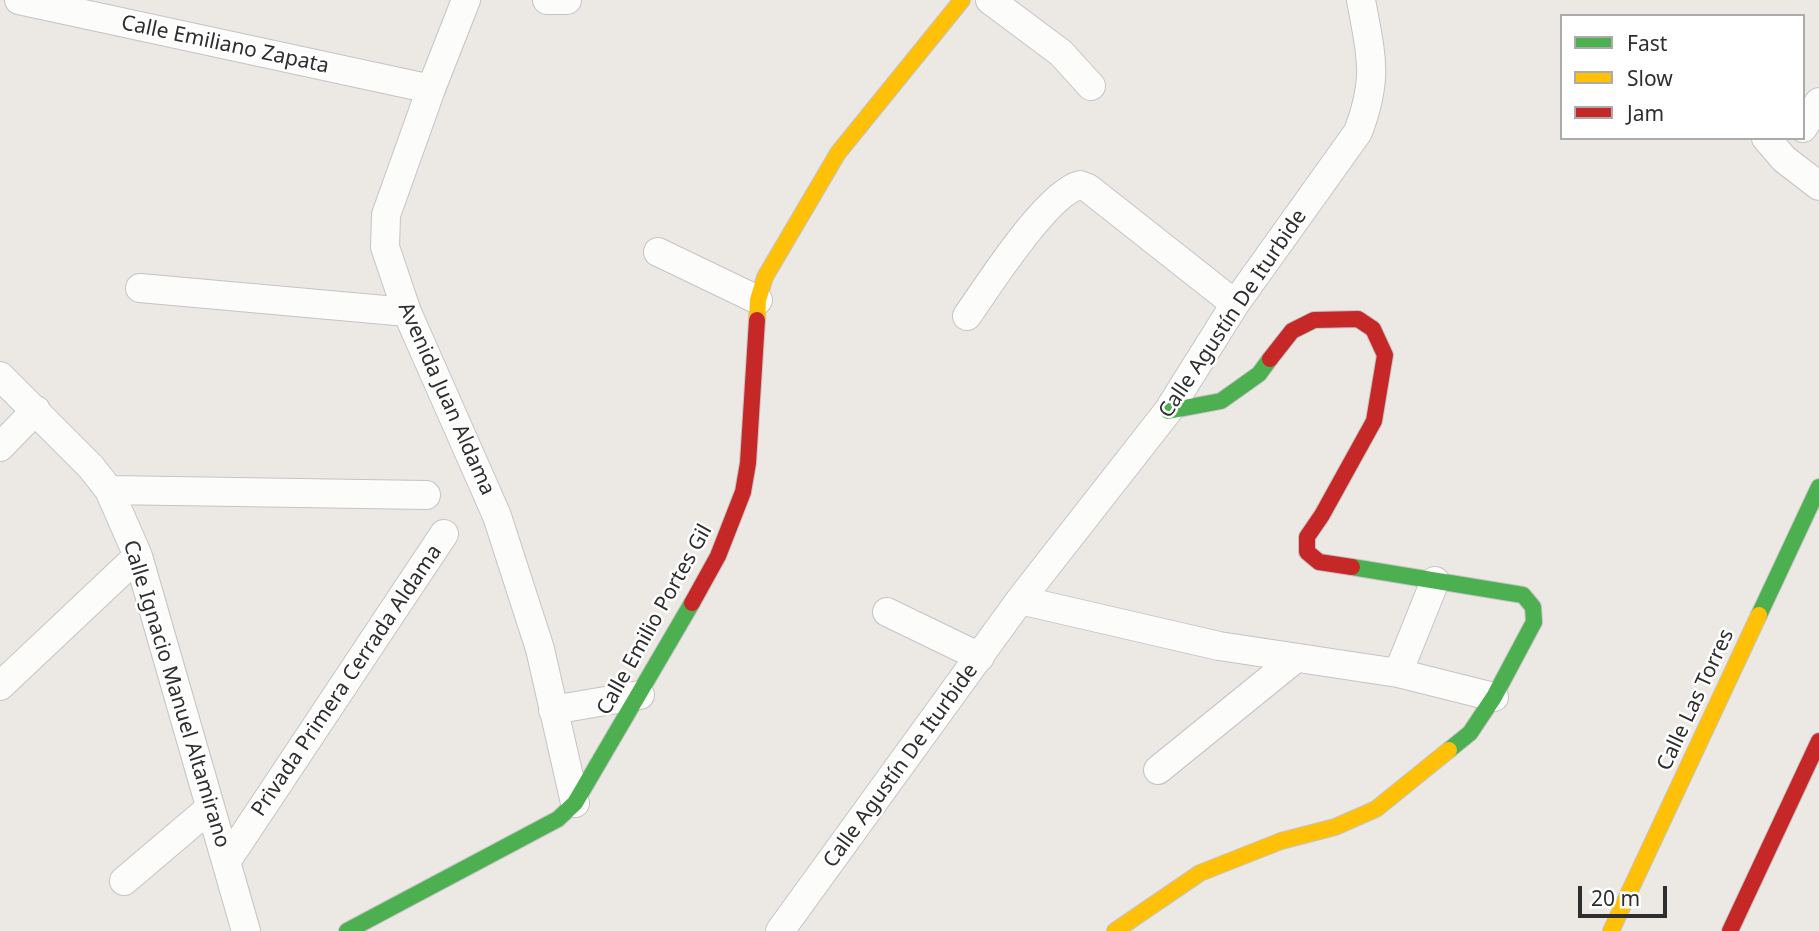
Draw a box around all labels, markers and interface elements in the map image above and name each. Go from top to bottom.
street label: Calle Emiliano Zapata [119,11,331,79]
legend [1560,14,1805,140]
text: Fast [1627,29,1667,57]
text: Slow [1627,64,1673,92]
text: Jam [1627,99,1664,127]
street label: Calle Agustín De Iturbide [1154,205,1312,423]
street label: Avenida Juan Aldama [392,299,500,499]
street label: Calle Emilio Portes Gil [592,520,718,720]
street label: Calle Ignacio Manuel Altamirano [117,537,235,851]
street label: Privada Primera Cerrada Aldama [246,540,448,822]
street label: Calle Las Torres [1652,625,1740,775]
street label: Calle Agustín De Iturbide [818,659,984,873]
scale bar [1581,872,1670,916]
text: 20 m [1591,884,1640,912]

